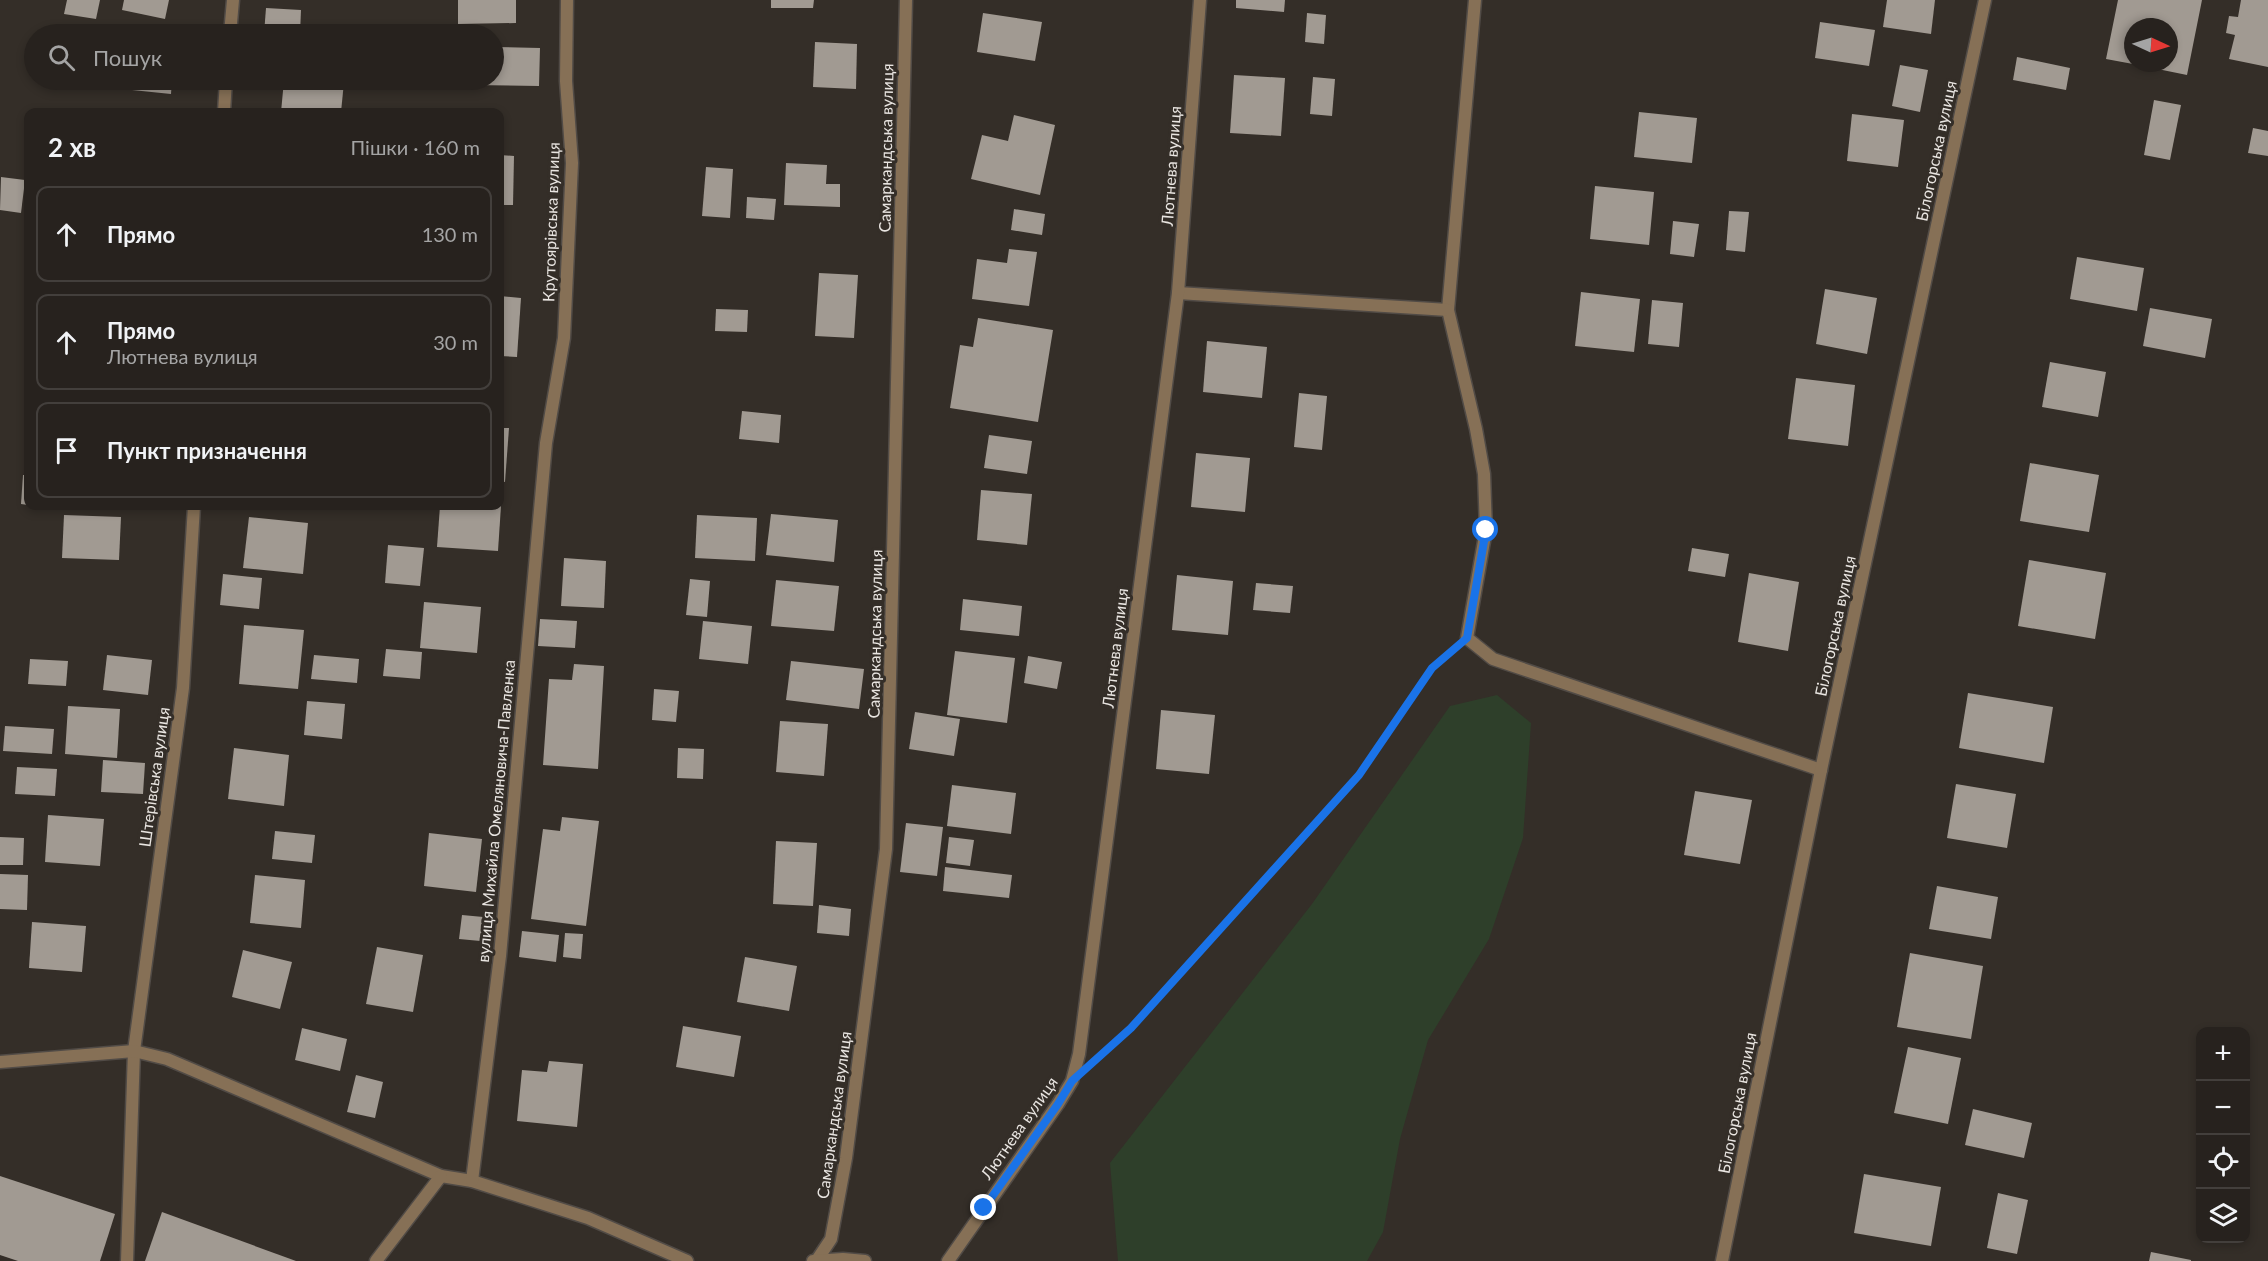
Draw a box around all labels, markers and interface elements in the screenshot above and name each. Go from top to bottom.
north arrow [2124,18,2178,72]
search box [24,24,504,90]
icon: search [45,41,78,74]
text: Пошук [93,44,162,71]
street label: Самаркандська вулиця [875,63,896,233]
street label: Білогорська вулиця [1911,79,1960,223]
street label: Лютнева вулиця [1157,105,1184,228]
text: 2 хв [48,131,96,163]
text: Пішки · 160 m [351,135,480,159]
street label: Крутоярівська вулиця [538,142,563,302]
icon: ahead [50,218,83,251]
text: Прямо [107,221,175,248]
text: 130 m [422,222,478,246]
text: Прямо [107,317,175,344]
icon: ahead [50,326,83,359]
text: 30 m [433,330,478,354]
text: Лютнева вулиця [107,344,258,368]
icon: arrive [50,434,83,467]
text: Пункт призначення [107,437,307,464]
route start [1472,516,1498,542]
street label: Самаркандська вулиця [864,549,885,719]
street label: Білогорська вулиця [1810,554,1859,698]
street label: Лютнева вулиця [1098,587,1131,710]
street label: вулиця Михайла Омеляновича-Павленка [473,659,518,963]
street label: Штерівська вулиця [134,706,173,848]
map controls [2196,1027,2250,1243]
button: + [2196,1027,2250,1081]
street label: Самаркандська вулиця [812,1030,855,1200]
street label: Білогорська вулиця [1714,1031,1760,1175]
street label: Лютнева вулиця [976,1073,1061,1183]
button: − [2196,1081,2250,1135]
button: locate [2196,1135,2250,1189]
button: layers [2196,1189,2250,1243]
route end [970,1194,996,1220]

